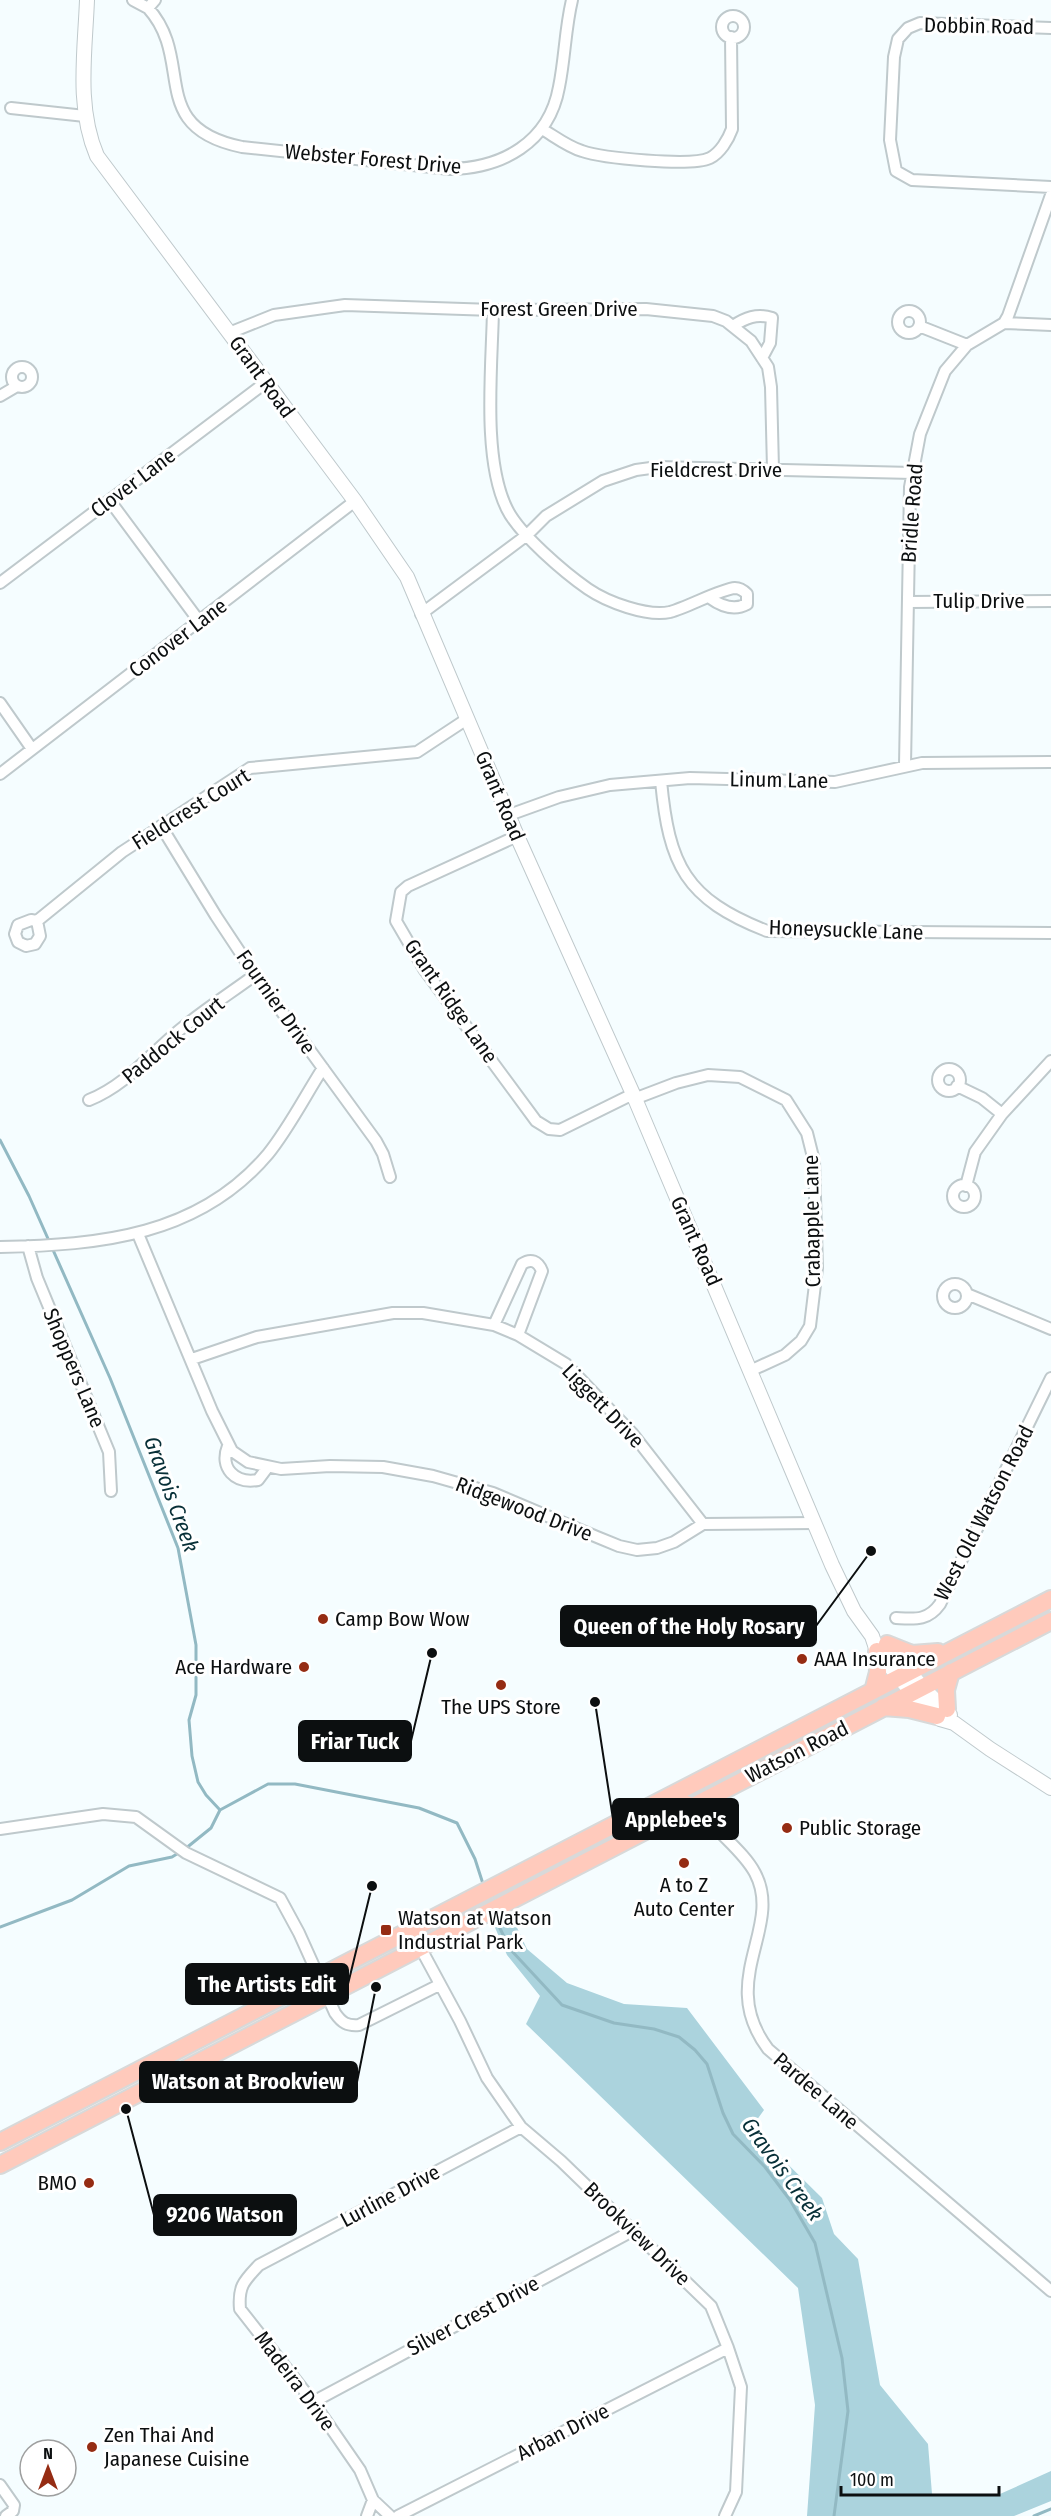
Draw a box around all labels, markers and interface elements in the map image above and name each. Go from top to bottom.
street label: Dobbin Road [924,12,1034,40]
street label: Webster Forest Drive [284,138,462,180]
street label: Forest Green Drive [480,296,638,322]
street label: Grant Road [223,331,301,423]
street label: Clover Lane [85,443,181,523]
street label: Fieldcrest Drive [650,457,782,483]
street label: Bridle Road [896,462,928,564]
street label: Tulip Drive [933,588,1025,614]
street label: Conover Lane [124,593,232,683]
street label: Grant Road [469,747,531,845]
street label: Fieldcrest Court [127,762,255,856]
street label: Linum Lane [729,766,829,794]
street label: Honeysuckle Lane [768,914,924,946]
street label: Grant Ridge Lane [399,934,503,1068]
street label: Fournier Drive [231,945,321,1059]
street label: Paddock Court [117,991,229,1089]
street label: Crabapple Lane [798,1154,826,1288]
street label: Grant Road [665,1192,727,1290]
street label: Shoppers Lane [37,1304,111,1432]
street label: Liggett Drive [556,1358,650,1454]
street label: West Old Watson Road [929,1421,1039,1605]
water label: Gravois Creek [138,1433,205,1556]
street label: Ridgewood Drive [452,1471,596,1547]
place label: Camp Bow Wow [335,1606,470,1632]
callout: Queen of the Holy Rosary [561,1606,816,1646]
marker: Camp Bow Wow [316,1612,330,1626]
text: Queen of the Holy Rosary [574,1613,805,1640]
place label: AAA Insurance [814,1646,936,1672]
marker: AAA Insurance [795,1652,809,1666]
place label: Ace Hardware [175,1654,292,1680]
marker: Ace Hardware [297,1660,311,1674]
marker: The UPS Store [494,1678,508,1692]
place label: The UPS Store [441,1694,561,1720]
street label: Watson Road [741,1715,853,1789]
callout: Friar Tuck [299,1721,411,1761]
text: Friar Tuck [311,1728,400,1755]
callout: Applebee's [613,1799,738,1839]
text: Applebee's [624,1806,727,1833]
place label: Public Storage [799,1815,921,1841]
marker: Public Storage [780,1821,794,1835]
marker: A to Z Auto Center [677,1856,691,1870]
place label: A to Z Auto Center [634,1872,735,1922]
place label: Watson at Watson Industrial Park [398,1905,552,1955]
marker: Watson at Watson Industrial Park [379,1923,393,1937]
callout: The Artists Edit [186,1964,348,2004]
text: The Artists Edit [198,1971,336,1998]
street label: Pardee Lane [768,2047,864,2135]
callout: Watson at Brookview [140,2062,357,2102]
text: Watson at Brookview [152,2068,344,2095]
water label: Gravois Creek [736,2112,829,2226]
street label: Lurline Drive [336,2159,444,2233]
place label: BMO [38,2170,77,2196]
marker: BMO [82,2176,96,2190]
street label: Brookview Drive [578,2177,696,2291]
callout: 9206 Watson [154,2195,296,2235]
text: 9206 Watson [166,2201,284,2228]
street label: Silver Crest Drive [403,2270,543,2362]
street label: Madeira Drive [249,2326,341,2436]
street label: Arban Drive [512,2398,614,2466]
place label: Zen Thai And Japanese Cuisine [104,2422,249,2472]
north arrow [18,2438,78,2498]
marker: Zen Thai And Japanese Cuisine [85,2440,99,2454]
text: N [43,2444,53,2463]
scale bar [841,2459,998,2497]
text: 100 m [850,2469,894,2491]

